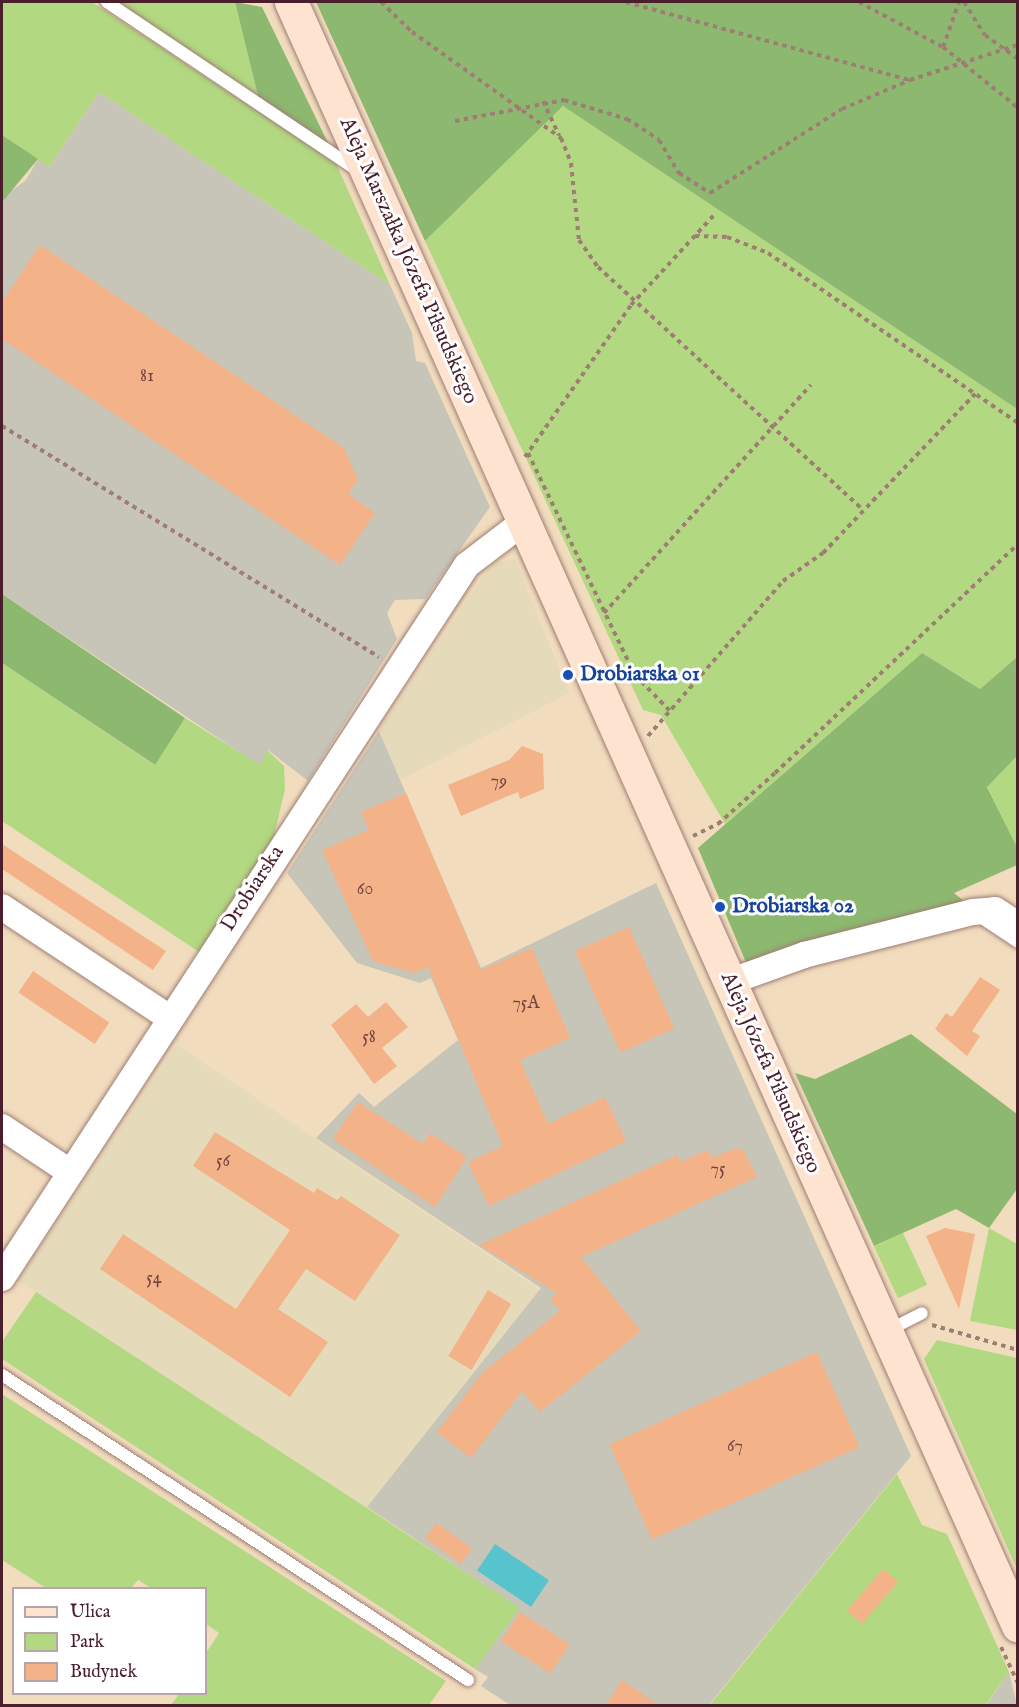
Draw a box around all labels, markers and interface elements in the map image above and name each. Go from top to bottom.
street label: Aleja Marszałka Józefa Piłsudskiego [333,114,483,408]
house number: 81 [140,366,154,388]
place label: Drobiarska 01 [580,662,700,688]
marker: Drobiarska 01 [561,668,575,682]
house number: 79 [491,771,507,793]
street label: Drobiarska [216,841,290,937]
house number: 60 [357,879,373,901]
place label: Drobiarska 02 [732,894,854,920]
marker: Drobiarska 02 [713,900,727,914]
street label: Aleja Józefa Piłsudskiego [714,969,826,1177]
house number: 75A [512,993,540,1015]
house number: 58 [362,1027,376,1049]
house number: 56 [216,1151,230,1173]
house number: 75 [711,1159,725,1181]
house number: 54 [146,1268,162,1290]
house number: 67 [727,1436,743,1458]
legend [12,1587,207,1695]
text: Ulica [70,1601,111,1624]
text: Park [70,1631,104,1654]
text: Budynek [70,1661,137,1684]

